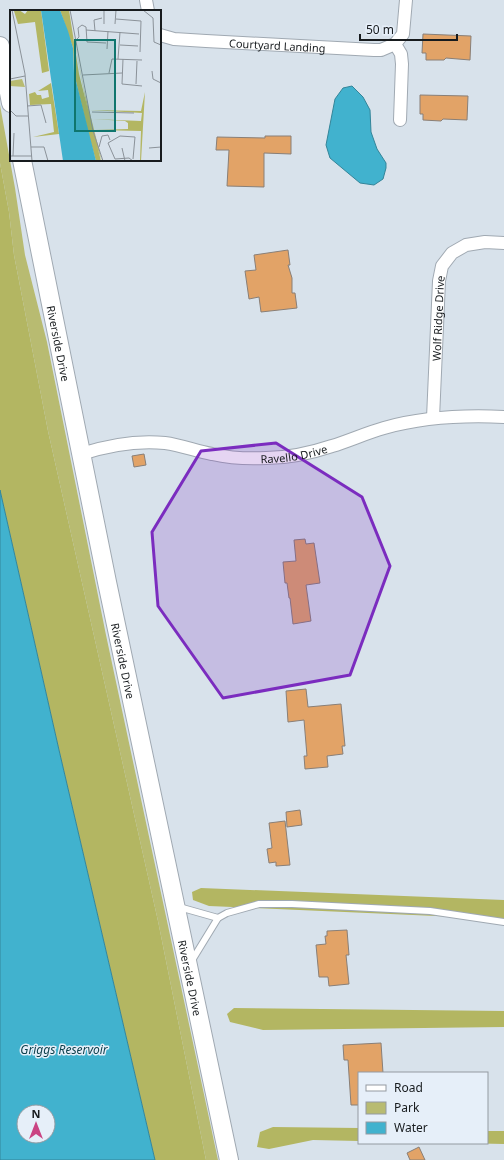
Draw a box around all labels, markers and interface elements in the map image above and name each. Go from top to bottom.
inset map [10,10,161,161]
scale bar [360,16,457,42]
text: 50 m [366,21,394,38]
street label: Courtyard Landing [229,35,326,55]
street label: Wolf Ridge Drive [428,274,447,361]
street label: Riverside Drive [44,304,74,383]
street label: Ravello Drive [260,441,329,466]
street label: Riverside Drive [108,621,139,700]
street label: Riverside Drive [175,938,206,1017]
water label: Griggs Reservoir [20,1041,109,1058]
legend [358,1072,488,1144]
text: Road [394,1079,423,1096]
text: Park [394,1099,420,1116]
north arrow [16,1104,56,1144]
text: N [32,1106,40,1121]
text: Water [394,1119,428,1136]

